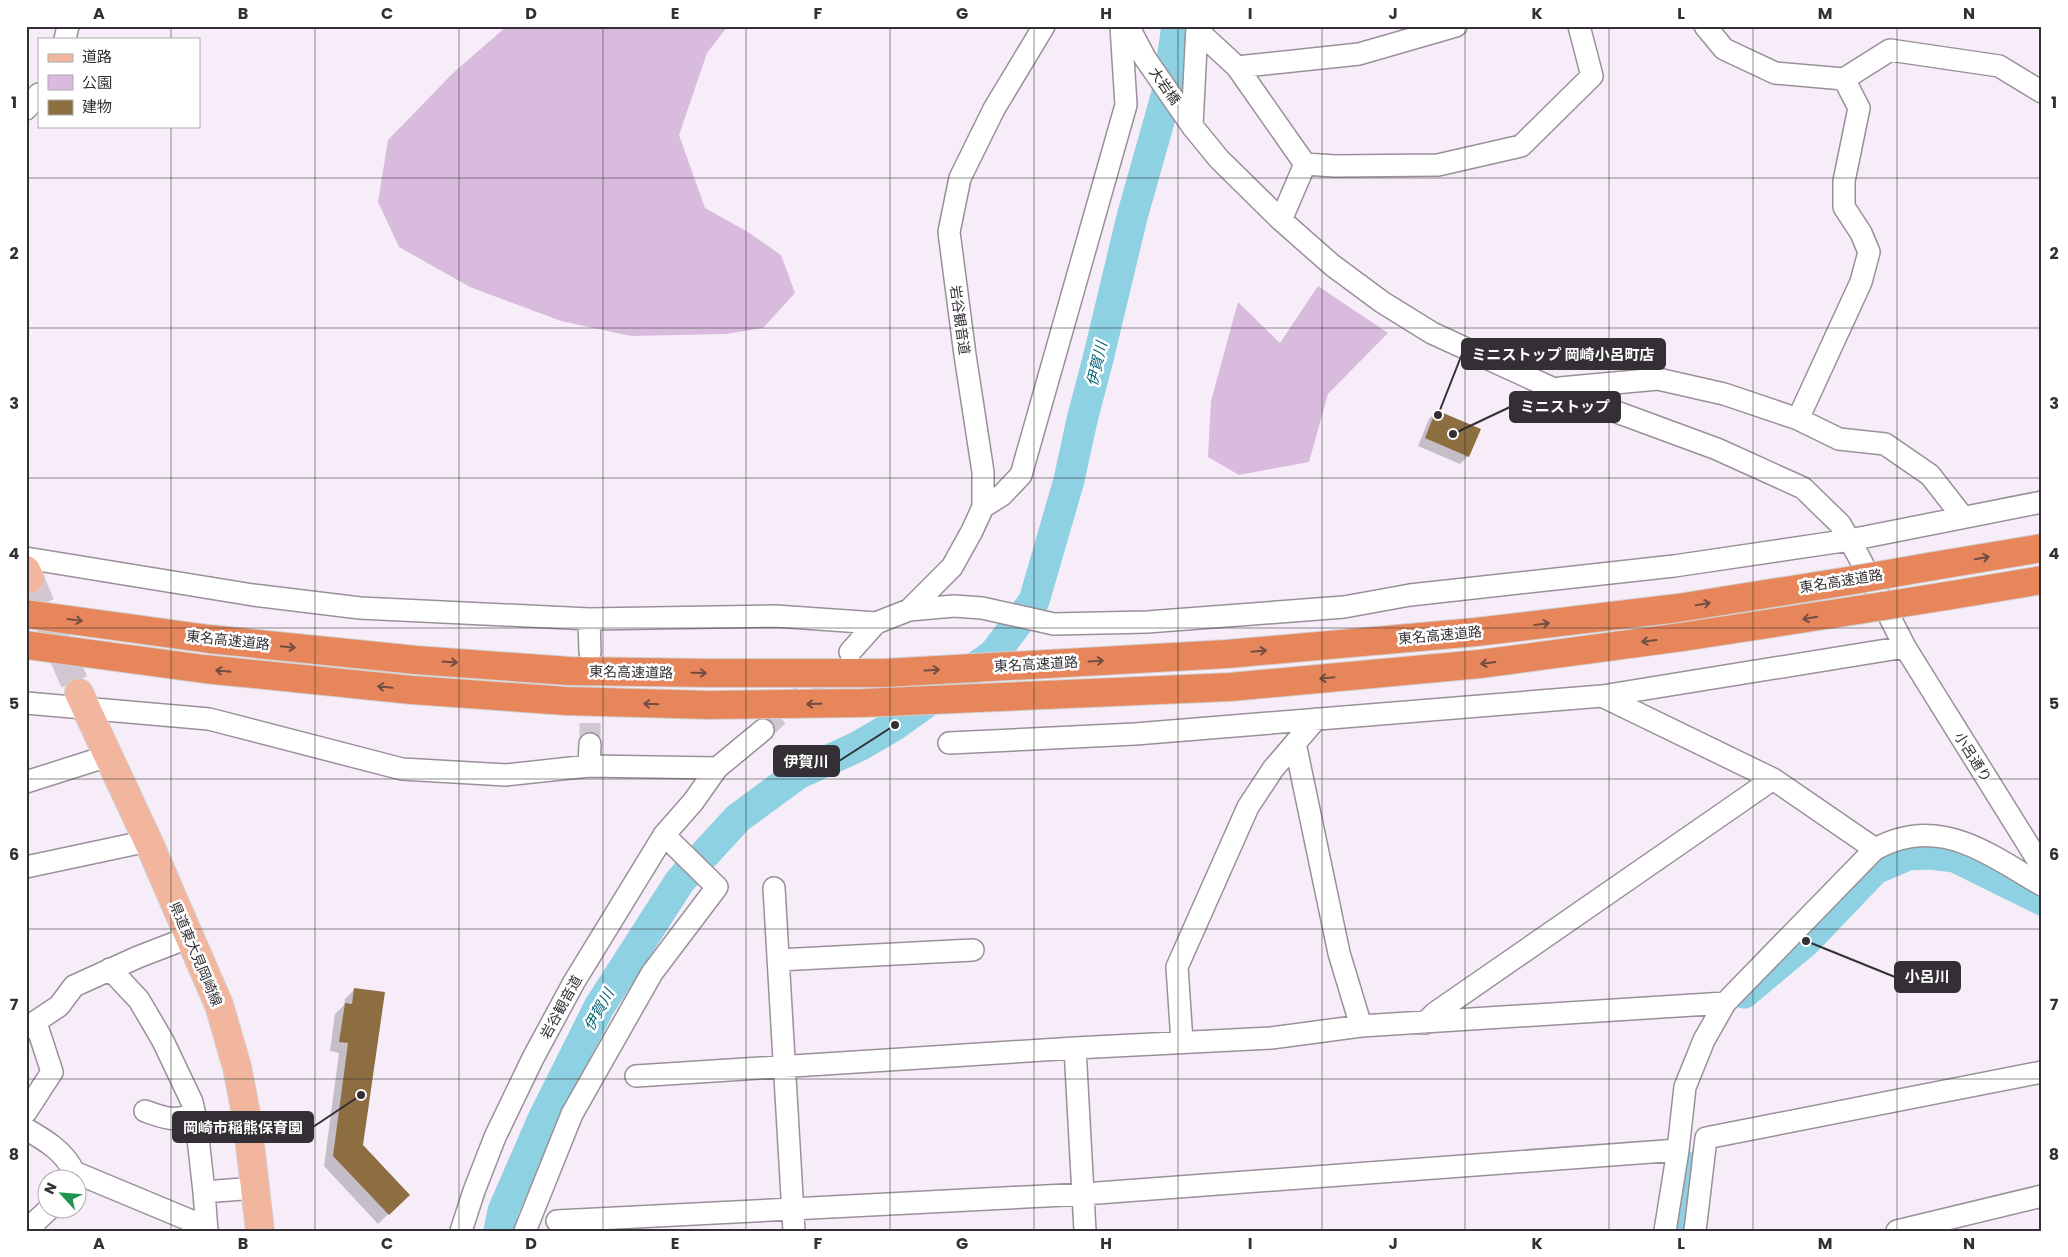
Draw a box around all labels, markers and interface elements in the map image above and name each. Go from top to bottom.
text: A [93,2,105,25]
text: B [238,2,248,25]
text: C [381,2,393,25]
text: D [525,2,537,25]
text: E [671,2,679,25]
text: F [814,2,823,25]
text: G [956,2,968,25]
text: H [1100,2,1112,25]
text: I [1248,2,1252,25]
text: J [1388,2,1398,25]
text: K [1531,2,1543,25]
text: L [1677,2,1685,25]
text: M [1818,2,1832,25]
text: N [1963,2,1975,25]
legend [38,38,200,128]
text: 道路 [82,46,112,67]
street label: 大岩橋 [1145,63,1185,109]
text: 公園 [82,72,112,93]
text: 1 [11,91,17,114]
text: 1 [2051,91,2057,114]
text: 建物 [82,96,112,117]
text: 2 [9,242,19,265]
text: 2 [2049,242,2059,265]
street label: 岩谷観音道 [945,284,975,356]
water label: 伊賀川 [1081,338,1112,388]
callout: ミニストップ 岡崎小呂町店 [1462,339,1665,369]
text: ミニストップ 岡崎小呂町店 [1471,344,1655,365]
text: 3 [9,392,19,415]
callout: ミニストップ [1510,392,1620,422]
text: 3 [2049,392,2059,415]
text: ミニストップ [1520,396,1610,417]
text: 4 [9,542,20,565]
text: 4 [2049,542,2060,565]
one-way arrow [1974,553,1990,563]
street label: 東名高速道路 [1798,565,1884,597]
one-way arrow [1695,598,1711,608]
one-way arrow [1803,613,1819,623]
one-way arrow [66,615,82,625]
one-way arrow [1534,619,1550,629]
street label: 東名高速道路 [1397,621,1483,649]
street label: 東名高速道路 [185,626,271,654]
one-way arrow [1642,637,1658,647]
one-way arrow [280,642,296,651]
one-way arrow [1250,647,1266,656]
street label: 東名高速道路 [994,652,1078,676]
one-way arrow [1088,656,1104,665]
one-way arrow [441,657,457,667]
one-way arrow [1481,658,1497,668]
street label: 東名高速道路 [589,661,673,683]
one-way arrow [924,665,940,674]
one-way arrow [215,666,231,676]
one-way arrow [691,668,707,678]
one-way arrow [1319,673,1335,683]
one-way arrow [377,682,393,692]
text: 5 [9,692,19,715]
text: 5 [2049,692,2059,715]
one-way arrow [644,699,660,708]
one-way arrow [806,699,822,709]
street label: 小呂通り [1950,728,1996,786]
callout: 伊賀川 [774,746,839,776]
text: 伊賀川 [783,751,829,772]
text: 6 [9,843,19,866]
text: 6 [2049,843,2059,866]
street label: 県道東大見岡崎線 [165,899,227,1009]
callout: 小呂川 [1895,962,1960,992]
text: 小呂川 [1904,966,1950,987]
street label: 岩谷観音道 [535,972,587,1042]
water label: 伊賀川 [578,983,620,1035]
text: 7 [10,993,19,1016]
text: 7 [2050,993,2059,1016]
callout: 岡崎市稲熊保育園 [173,1112,313,1142]
text: 岡崎市稲熊保育園 [183,1117,303,1138]
text: 8 [9,1143,19,1166]
text: 8 [2049,1143,2059,1166]
north arrow [38,1170,88,1220]
text: N [39,1179,62,1197]
text: A [93,1232,105,1255]
text: B [238,1232,248,1255]
text: C [381,1232,393,1255]
text: D [525,1232,537,1255]
text: E [671,1232,679,1255]
text: F [814,1232,823,1255]
text: G [956,1232,968,1255]
text: H [1100,1232,1112,1255]
text: I [1248,1232,1252,1255]
text: J [1388,1232,1398,1255]
text: K [1531,1232,1543,1255]
text: L [1677,1232,1685,1255]
text: M [1818,1232,1832,1255]
text: N [1963,1232,1975,1255]

